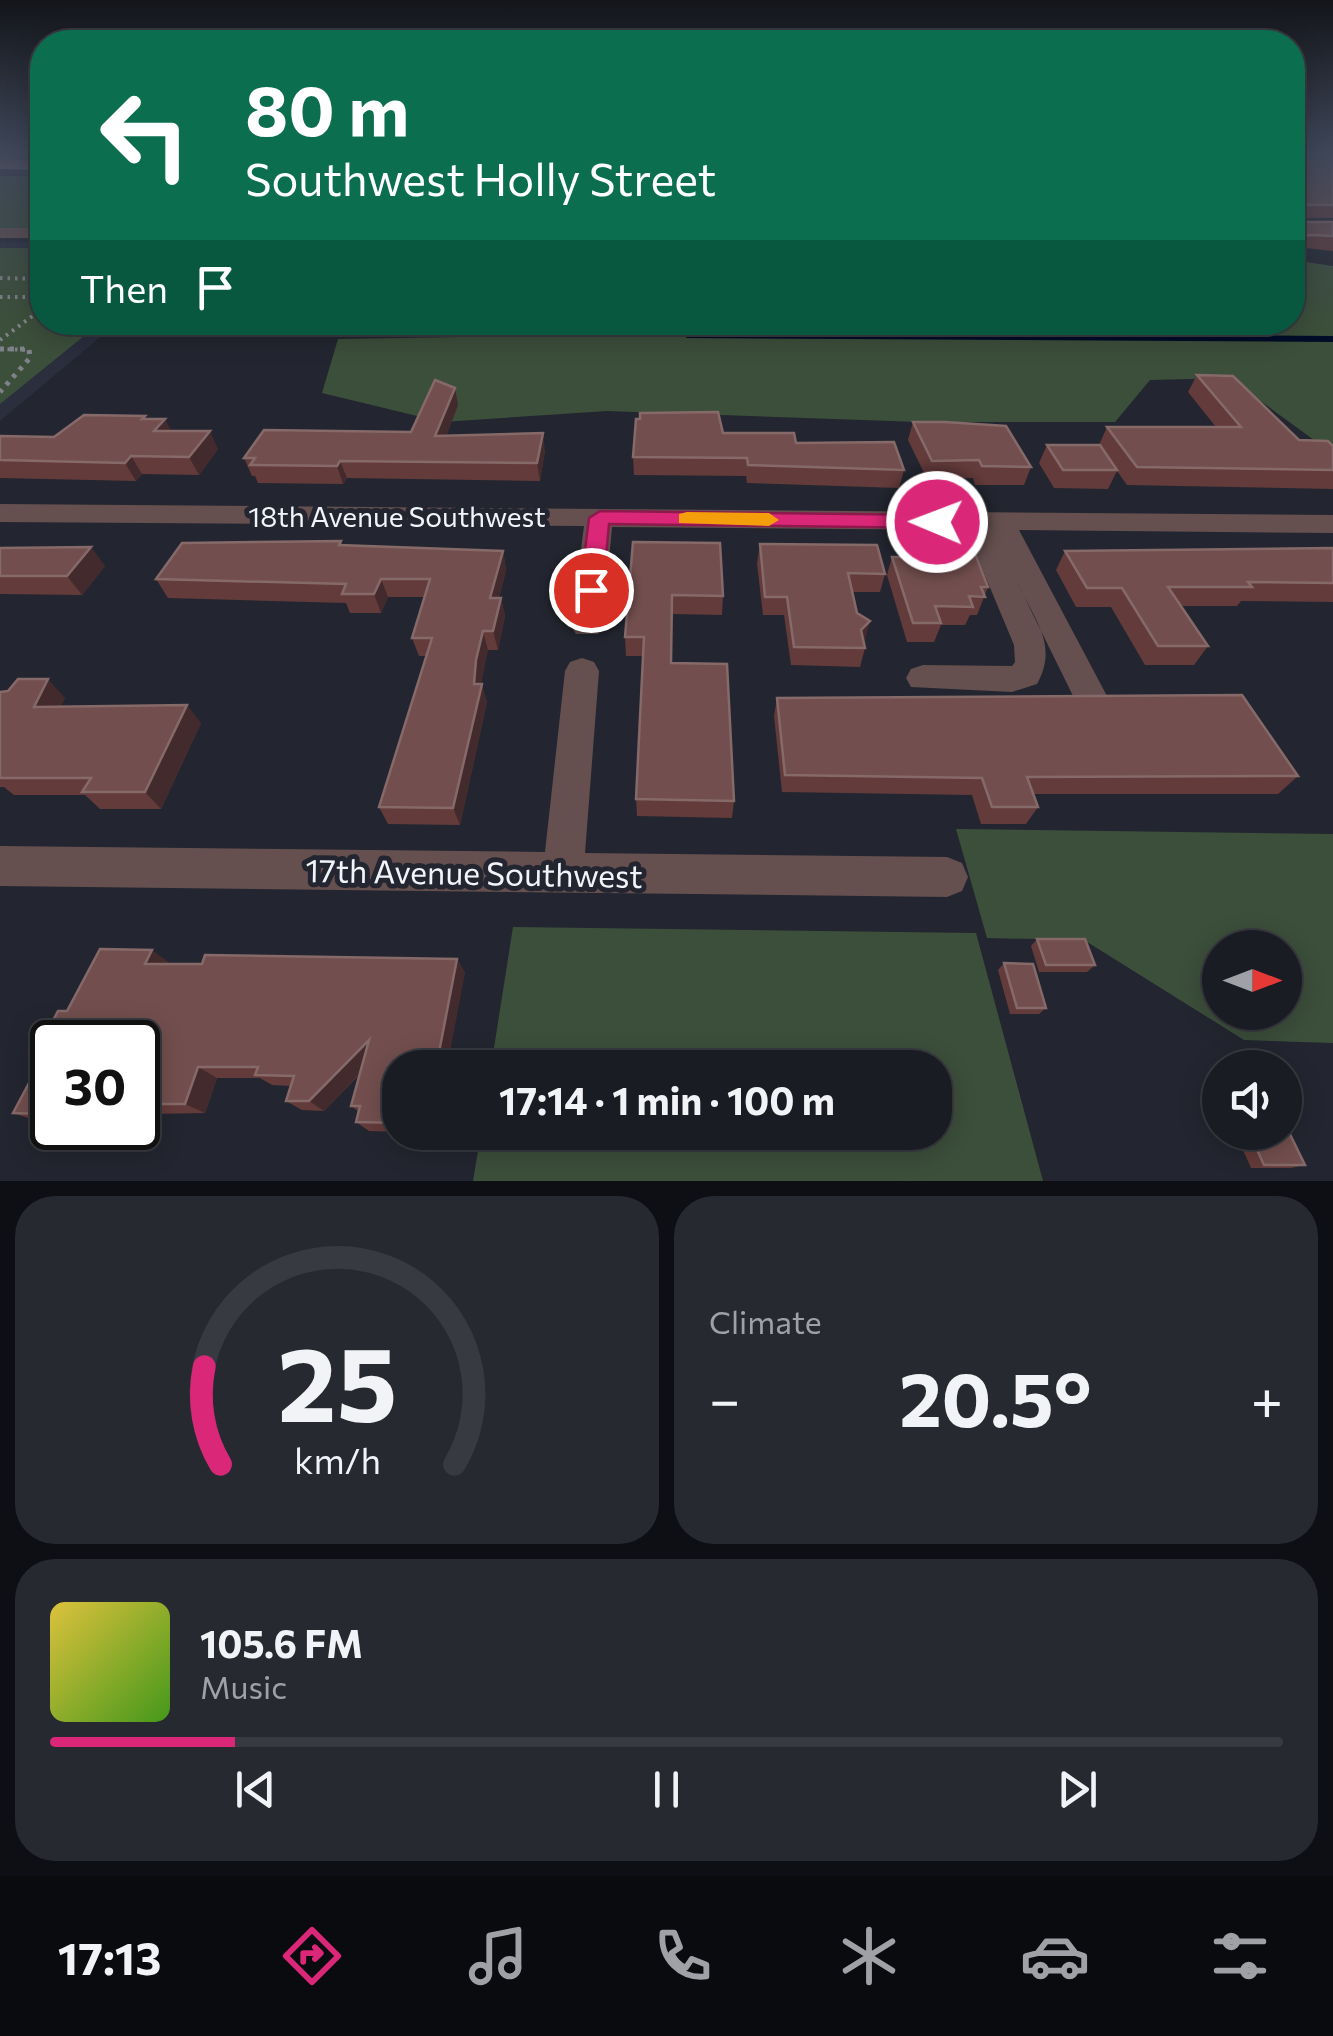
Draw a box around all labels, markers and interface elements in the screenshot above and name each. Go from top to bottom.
text: 80 m [245,65,409,150]
icon: left [80,70,210,200]
text: Southwest Holly Street [245,150,716,205]
icon: arrive [188,260,243,315]
text: Then [80,264,168,311]
position arrow [885,470,989,574]
street label: 18th Avenue Southwest [248,499,546,533]
pin [549,548,634,633]
icon: arrive [564,563,619,618]
street label: 17th Avenue Southwest [305,849,643,895]
north arrow [1202,930,1302,1030]
map controls [1202,930,1302,1150]
speed limit sign: 30 [30,1020,160,1150]
button: sound [1202,1050,1302,1150]
text: 17:14 · 1 min · 100 m [499,1076,835,1123]
text: Climate [709,1301,822,1341]
text: 25 [277,1316,397,1443]
text: 20.5° [899,1351,1092,1442]
text: − [709,1364,740,1431]
text: + [1251,1364,1283,1431]
text: km/h [294,1438,380,1481]
text: 105.6 FM [200,1619,363,1666]
text: Music [200,1666,287,1706]
icon: previous [228,1762,283,1817]
icon: pause [639,1762,694,1817]
icon: next [1050,1762,1105,1817]
icon: directions [277,1921,347,1991]
icon: music [463,1921,533,1991]
icon: phone [648,1921,718,1991]
icon: climate [834,1921,904,1991]
icon: car [1020,1921,1090,1991]
icon: filters [1205,1921,1275,1991]
text: 17:13 [58,1929,161,1984]

